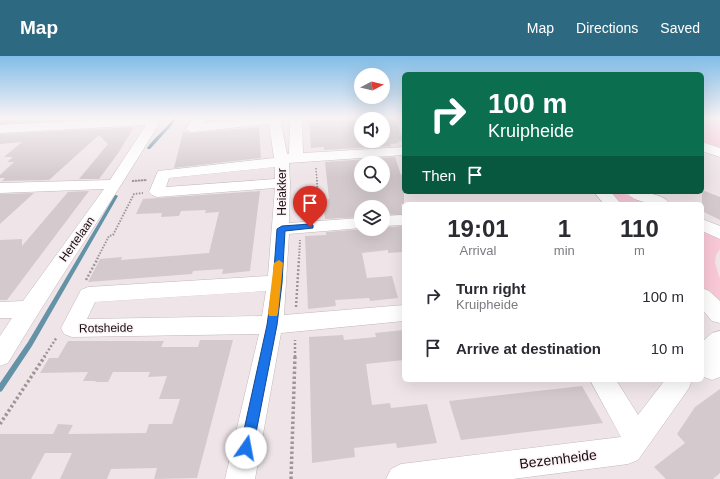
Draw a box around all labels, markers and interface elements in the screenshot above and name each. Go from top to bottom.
text: Map [20,17,58,38]
text: Map [527,20,554,36]
text: Directions [576,20,638,36]
text: Saved [660,20,700,36]
north arrow [354,68,390,104]
map controls [354,68,390,236]
icon: right [422,88,474,140]
text: 100 m [488,88,567,119]
button: sound [354,112,390,148]
text: Kruipheide [488,121,574,141]
button: search [354,156,390,192]
icon: arrive [464,164,486,186]
text: Then [422,167,456,184]
street label: Heiakker [275,168,289,216]
pin [293,186,327,227]
icon: arrive [299,192,321,214]
button: layers [354,200,390,236]
street label: Hertelaan [56,214,98,264]
text: 19:01 [447,215,509,242]
text: 1 [558,215,571,242]
text: 110 [620,215,659,242]
text: Arrival [460,243,496,258]
text: min [554,243,575,258]
text: m [634,243,645,258]
text: Turn right [456,280,526,297]
icon: right [422,285,444,307]
text: 100 m [642,288,684,305]
text: Kruipheide [456,297,518,312]
street label: Rotsheide [79,321,133,335]
icon: arrive [422,337,444,359]
text: Arrive at destination [456,340,601,357]
text: 10 m [651,340,684,357]
position arrow [225,427,267,469]
street label: Bezemheide [518,446,598,472]

